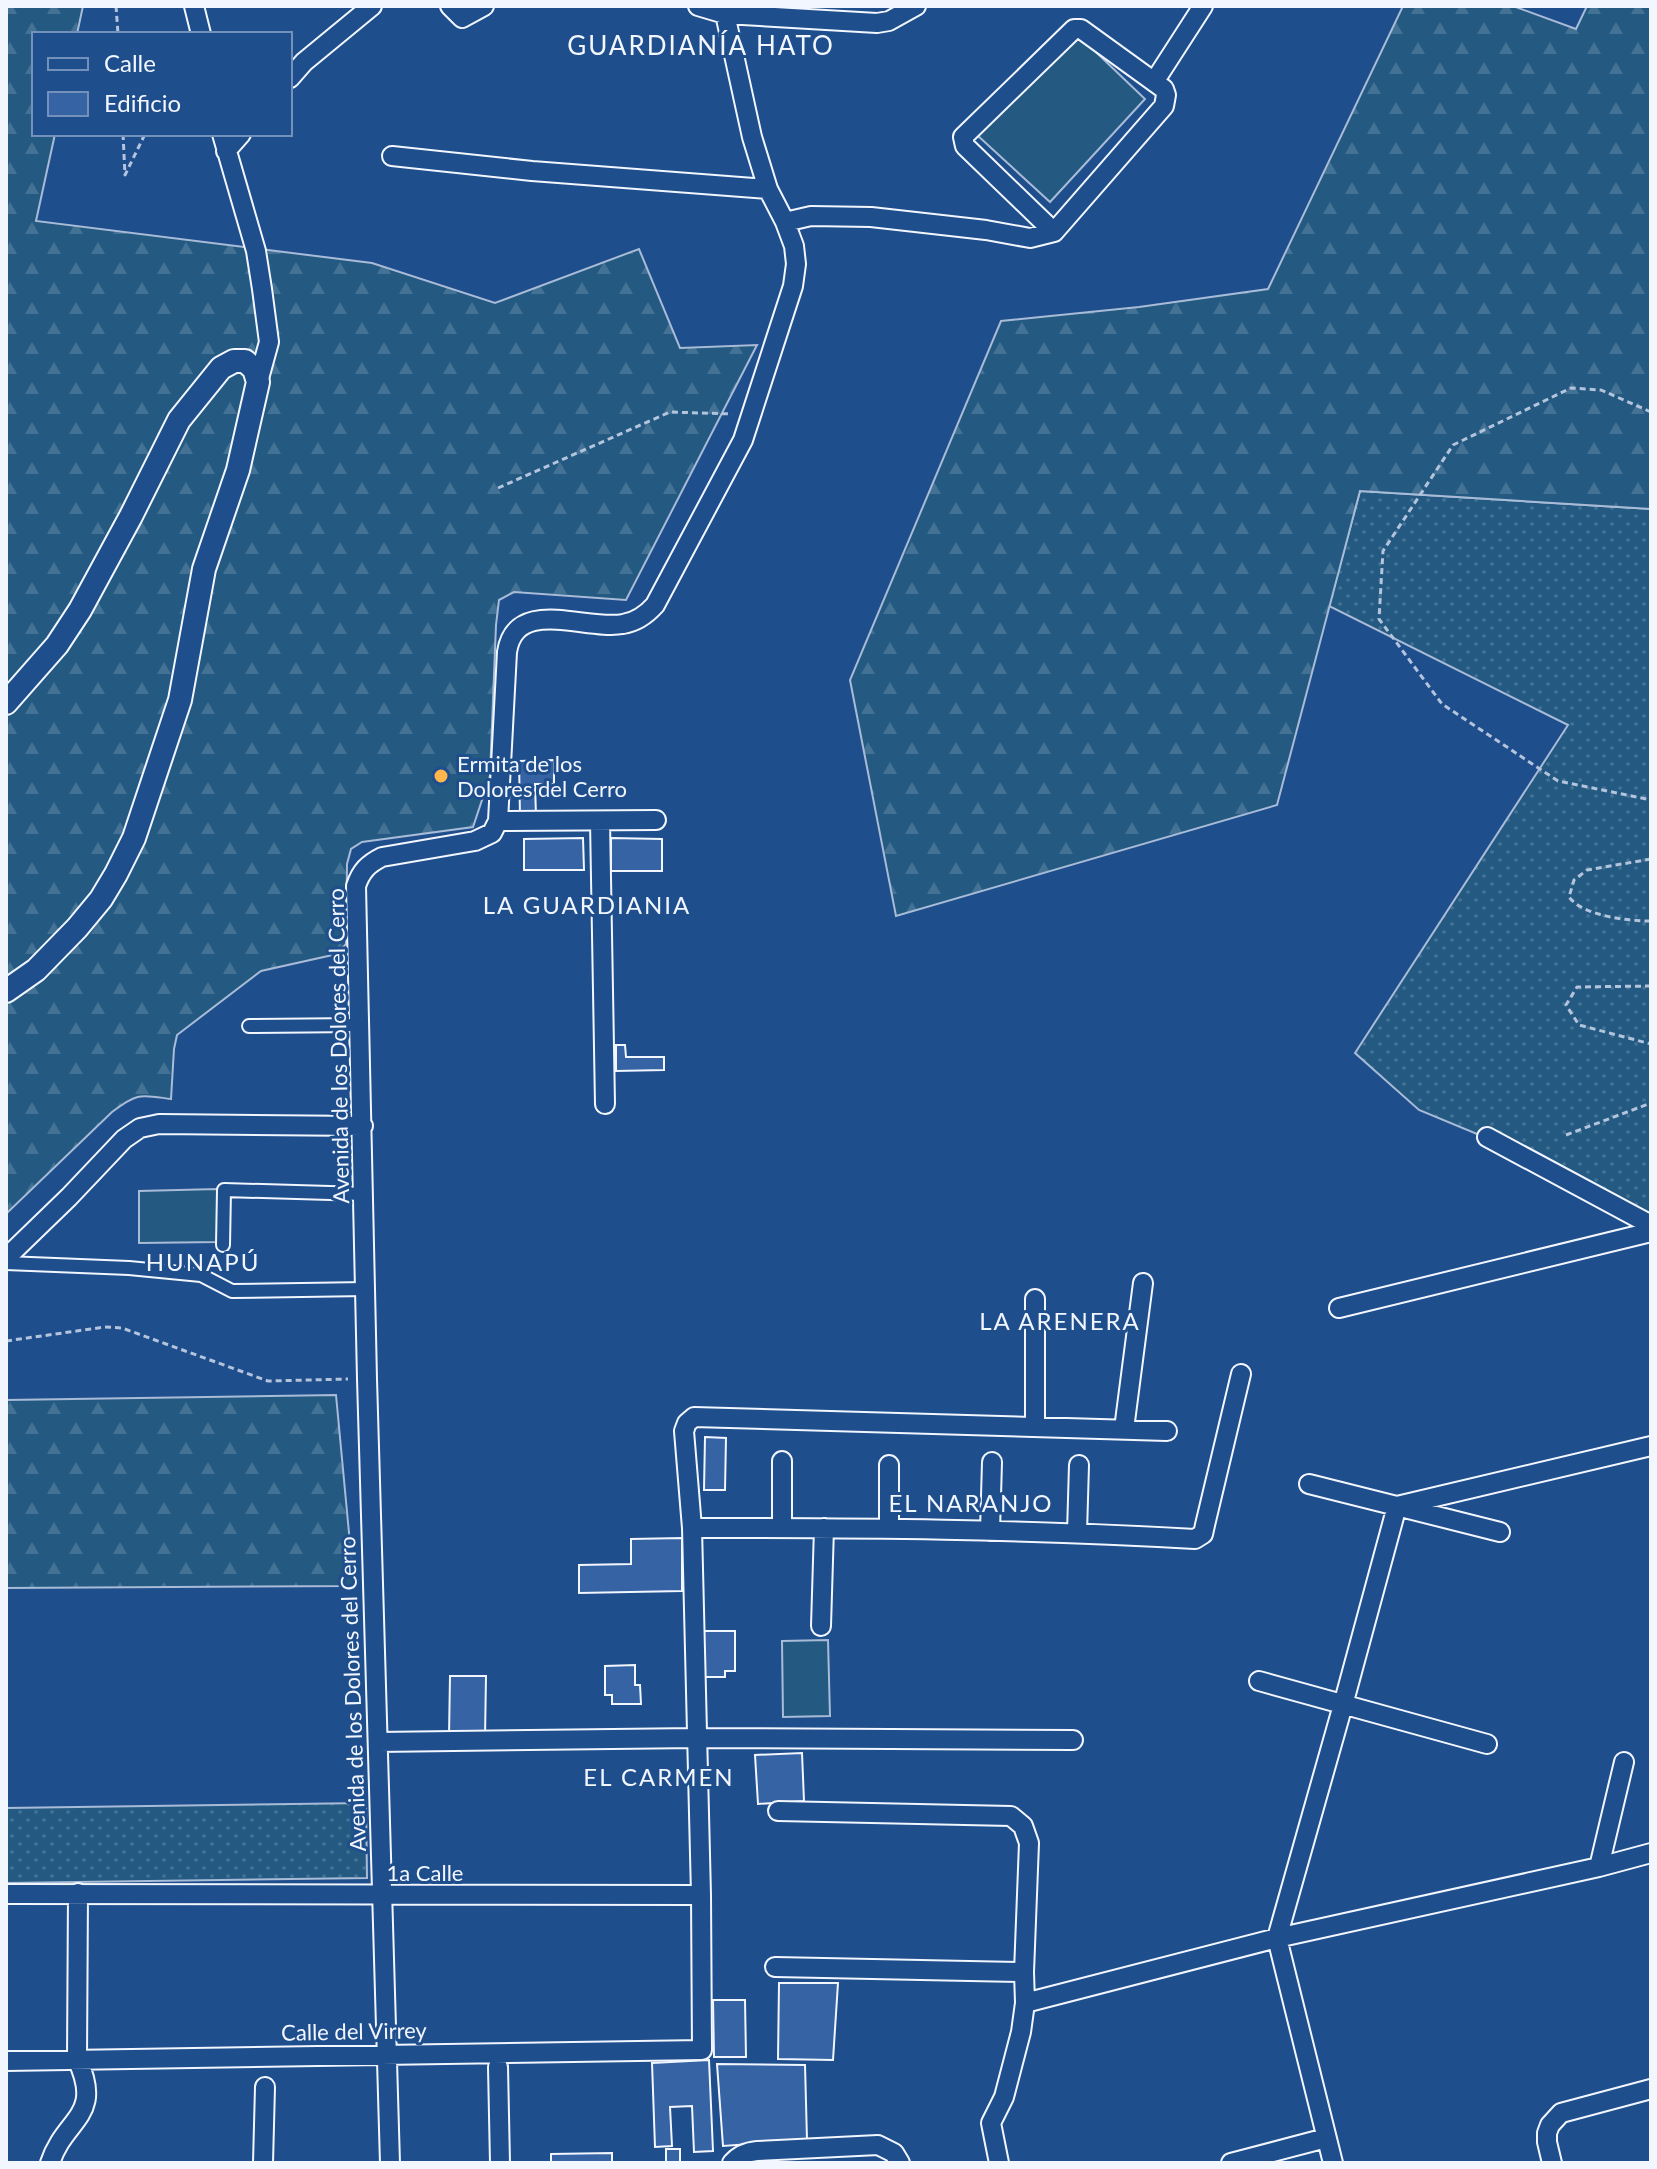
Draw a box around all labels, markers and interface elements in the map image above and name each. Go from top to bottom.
district label: GUARDIANÍA HATO [567,29,835,61]
legend [32,32,292,136]
text: Calle [104,48,156,77]
text: Edificio [104,88,181,117]
place label: Ermita de los Dolores del Cerro [457,750,627,802]
marker: Ermita de los Dolores del Cerro [432,767,450,785]
street label: Avenida de los Dolores del Cerro [322,888,354,1204]
district label: LA GUARDIANIA [483,890,691,919]
district label: HUNAPÚ [146,1247,260,1276]
district label: LA ARENERA [979,1306,1141,1335]
district label: EL NARANJO [888,1488,1054,1517]
street label: Avenida de los Dolores del Cerro [333,1536,371,1852]
district label: EL CARMEN [583,1762,735,1791]
street label: 1a Calle [387,1859,463,1886]
street label: Calle del Virrey [281,2016,428,2046]

